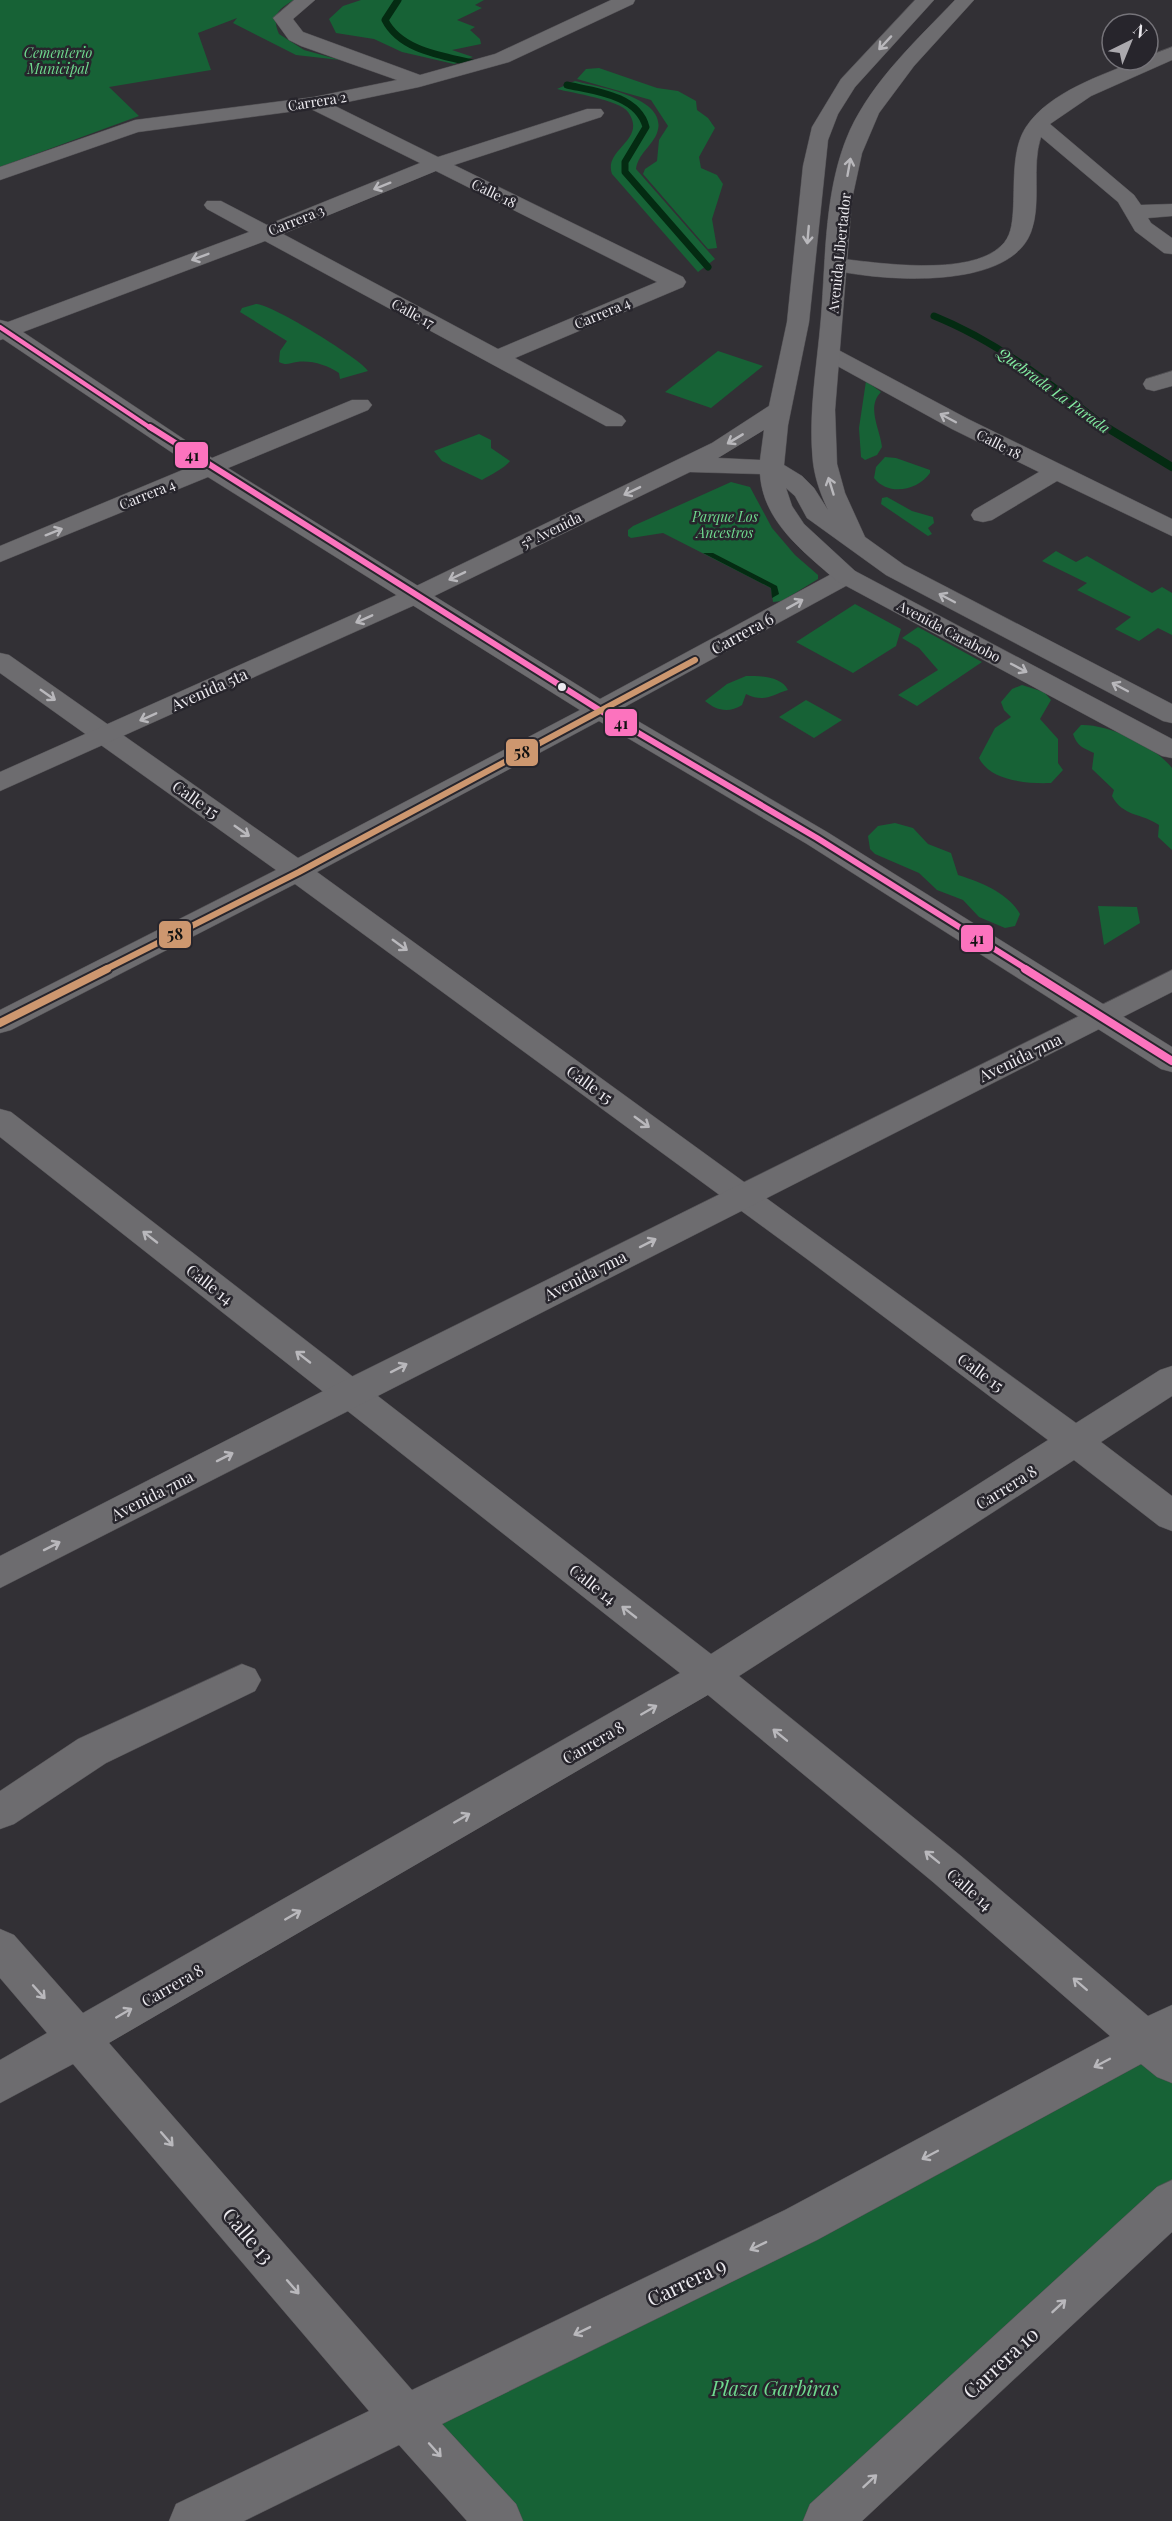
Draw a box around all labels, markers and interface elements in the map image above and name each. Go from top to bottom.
north arrow [1100,12,1160,72]
text: N [1129,19,1152,43]
one-way arrow [879,35,893,50]
park label: Cementerio Municipal [24,43,92,78]
street label: Carrera 2 [286,87,348,115]
one-way arrow [844,158,855,178]
street label: Calle 18 [468,174,520,212]
one-way arrow [373,181,391,192]
street label: Avenida Libertador [823,191,855,315]
street label: Carrera 3 [265,200,327,240]
one-way arrow [802,225,813,245]
one-way arrow [191,253,210,264]
street label: Carrera 4 [571,293,633,333]
street label: Calle 17 [388,294,438,332]
water label: Quebrada La Parada [993,342,1115,438]
one-way arrow [939,412,957,423]
street label: Calle 18 [974,425,1024,463]
one-way arrow [727,434,744,446]
line badge: 41 [174,441,209,469]
text: 41 [185,444,199,465]
street label: Carrera 4 [116,474,178,514]
one-way arrow [825,477,836,496]
one-way arrow [624,486,642,498]
street label: 5ª Avenida [517,507,585,553]
park label: Parque Los Ancestros [691,507,759,542]
one-way arrow [45,526,63,537]
one-way arrow [448,570,466,582]
one-way arrow [939,592,956,604]
street label: Avenida Carabobo [893,595,1004,666]
one-way arrow [785,598,803,609]
street label: Carrera 6 [707,607,777,659]
one-way arrow [355,614,373,625]
one-way arrow [1010,662,1027,674]
street label: Avenida 5ta [167,663,250,716]
unlabelled marker [556,681,568,693]
one-way arrow [1112,681,1130,692]
one-way arrow [39,689,56,701]
line badge: 41 [604,708,638,737]
one-way arrow [139,712,157,723]
text: 41 [614,712,628,733]
line badge: 58 [505,738,539,767]
text: 58 [514,741,530,762]
street label: Calle 15 [169,775,223,823]
one-way arrow [233,825,249,837]
line badge: 58 [158,920,192,949]
text: 58 [167,923,183,944]
line badge: 41 [960,924,994,953]
text: 41 [970,927,984,948]
one-way arrow [391,939,407,952]
street label: Avenida 7ma [974,1028,1065,1087]
street label: Calle 15 [563,1060,617,1108]
one-way arrow [634,1116,650,1128]
one-way arrow [142,1231,158,1244]
one-way arrow [639,1237,657,1248]
street label: Avenida 7ma [539,1245,630,1305]
street label: Calle 14 [182,1259,238,1309]
street label: Calle 15 [954,1348,1008,1396]
one-way arrow [295,1351,311,1364]
one-way arrow [390,1362,408,1374]
one-way arrow [216,1451,234,1462]
street label: Carrera 8 [972,1460,1040,1514]
street label: Avenida 7ma [106,1465,197,1525]
one-way arrow [43,1540,60,1552]
street label: Calle 14 [565,1559,621,1609]
one-way arrow [621,1605,637,1618]
one-way arrow [640,1704,657,1716]
street label: Carrera 8 [558,1716,628,1768]
one-way arrow [772,1728,788,1741]
one-way arrow [453,1812,470,1824]
one-way arrow [925,1850,940,1864]
street label: Calle 14 [943,1863,997,1915]
one-way arrow [284,1909,301,1921]
street label: Carrera 8 [137,1959,207,2011]
one-way arrow [1073,1977,1088,1991]
one-way arrow [32,1984,46,1999]
one-way arrow [115,2007,132,2019]
one-way arrow [1094,2057,1111,2069]
one-way arrow [160,2131,173,2147]
one-way arrow [922,2150,940,2161]
street label: Calle 13 [217,2201,281,2269]
one-way arrow [749,2241,767,2253]
street label: Carrera 9 [642,2250,730,2312]
one-way arrow [287,2279,300,2295]
one-way arrow [1052,2299,1067,2313]
street label: Carrera 10 [956,2320,1044,2404]
one-way arrow [574,2326,592,2338]
park label: Plaza Garbiras [710,2374,839,2401]
one-way arrow [428,2443,442,2458]
one-way arrow [862,2474,877,2488]

